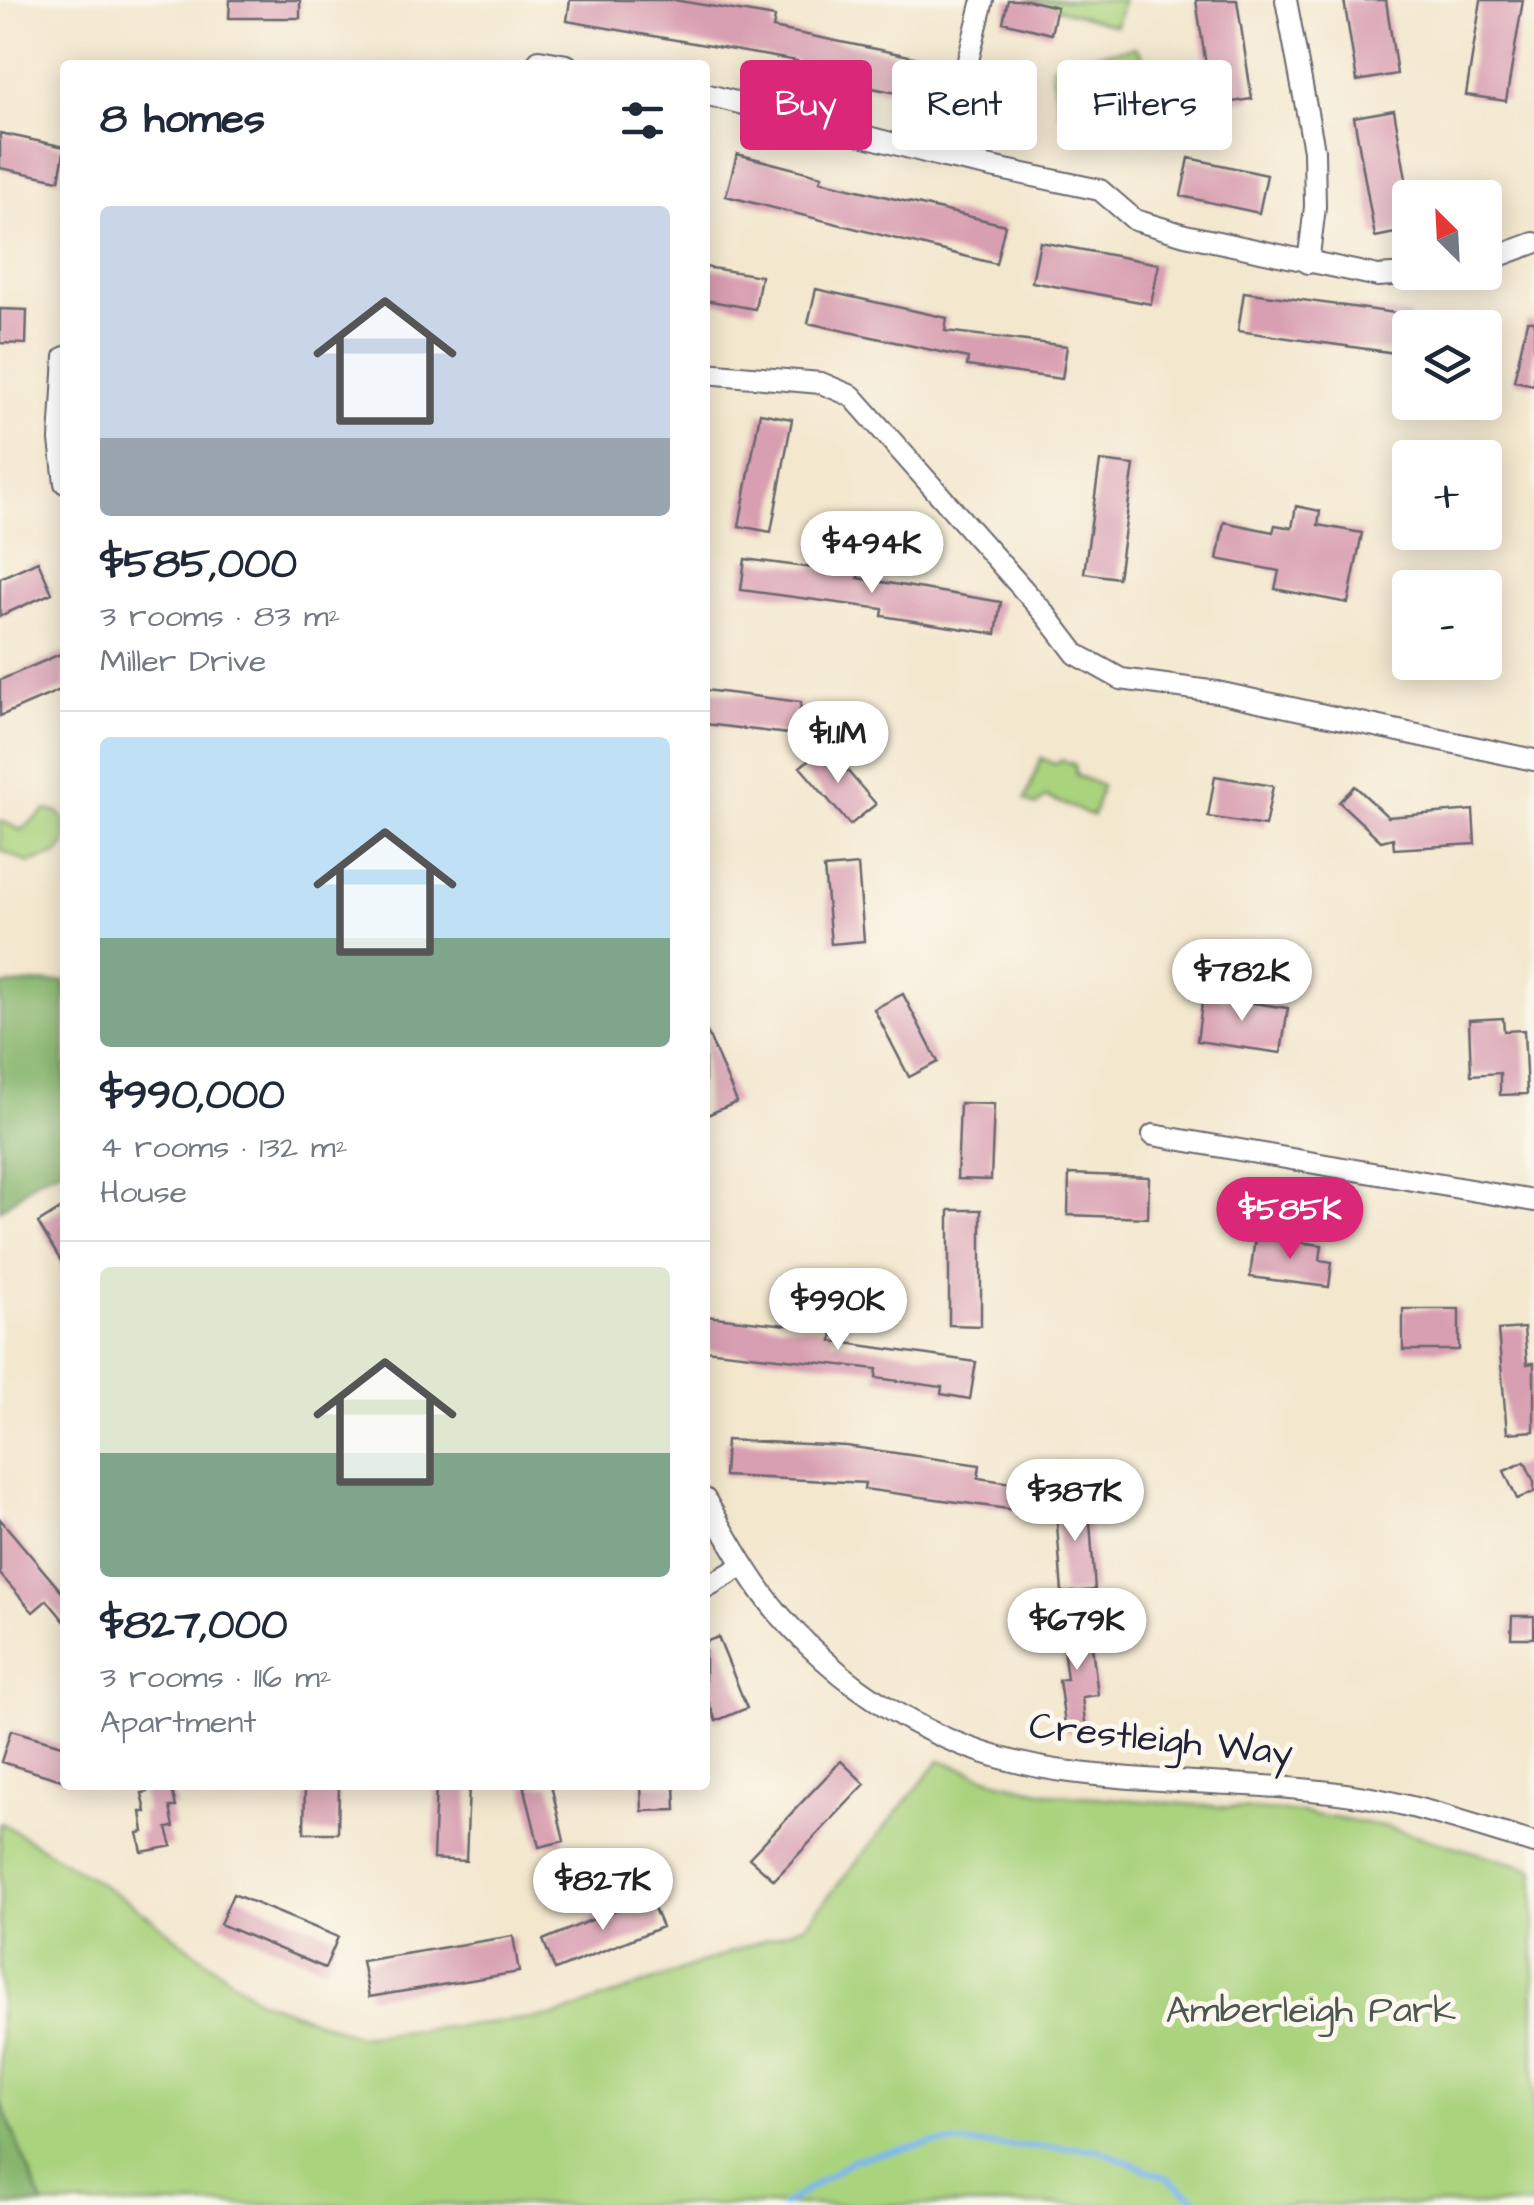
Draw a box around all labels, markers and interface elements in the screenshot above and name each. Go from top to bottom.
chip: Buy [740,60,872,150]
chip: Rent [892,60,1037,150]
chip: Filters [1057,60,1232,150]
text: 8 homes [100,91,265,149]
icon: filters [615,93,670,148]
north arrow [1392,180,1502,290]
map controls [1392,180,1502,680]
icon: home [295,271,475,451]
button: layers [1392,310,1502,420]
button: + [1392,440,1502,550]
pin: $494K [802,511,942,596]
text: $494K [823,521,921,566]
text: $585,000 [100,536,297,594]
button: − [1392,570,1502,680]
text: 3 rooms · 83 m² [100,594,341,639]
text: Miller Drive [100,639,266,684]
pin: $1.1M [768,701,908,786]
text: $1.1M [810,711,866,756]
icon: home [295,802,475,982]
pin: $782K [1172,939,1312,1024]
text: $782K [1194,949,1290,994]
text: $990,000 [100,1067,285,1125]
text: 4 rooms · 132 m² [100,1125,348,1170]
text: House [100,1170,187,1215]
pin: $585K [1220,1177,1360,1262]
text: $585K [1238,1187,1342,1232]
pin: $990K [768,1268,908,1353]
text: $990K [791,1278,885,1323]
icon: home [295,1332,475,1512]
pin: $387K [1005,1459,1145,1544]
text: $387K [1028,1469,1122,1514]
pin: $679K [1007,1588,1147,1673]
text: $827,000 [100,1597,287,1655]
text: $679K [1029,1598,1125,1643]
text: 3 rooms · 116 m² [100,1655,332,1700]
text: Apartment [100,1700,256,1745]
street label: Crestleigh Way [1027,1700,1295,1781]
pin: $827K [533,1848,673,1933]
text: $827K [555,1858,651,1903]
park label: Amberleigh Park [1166,1985,1456,2037]

